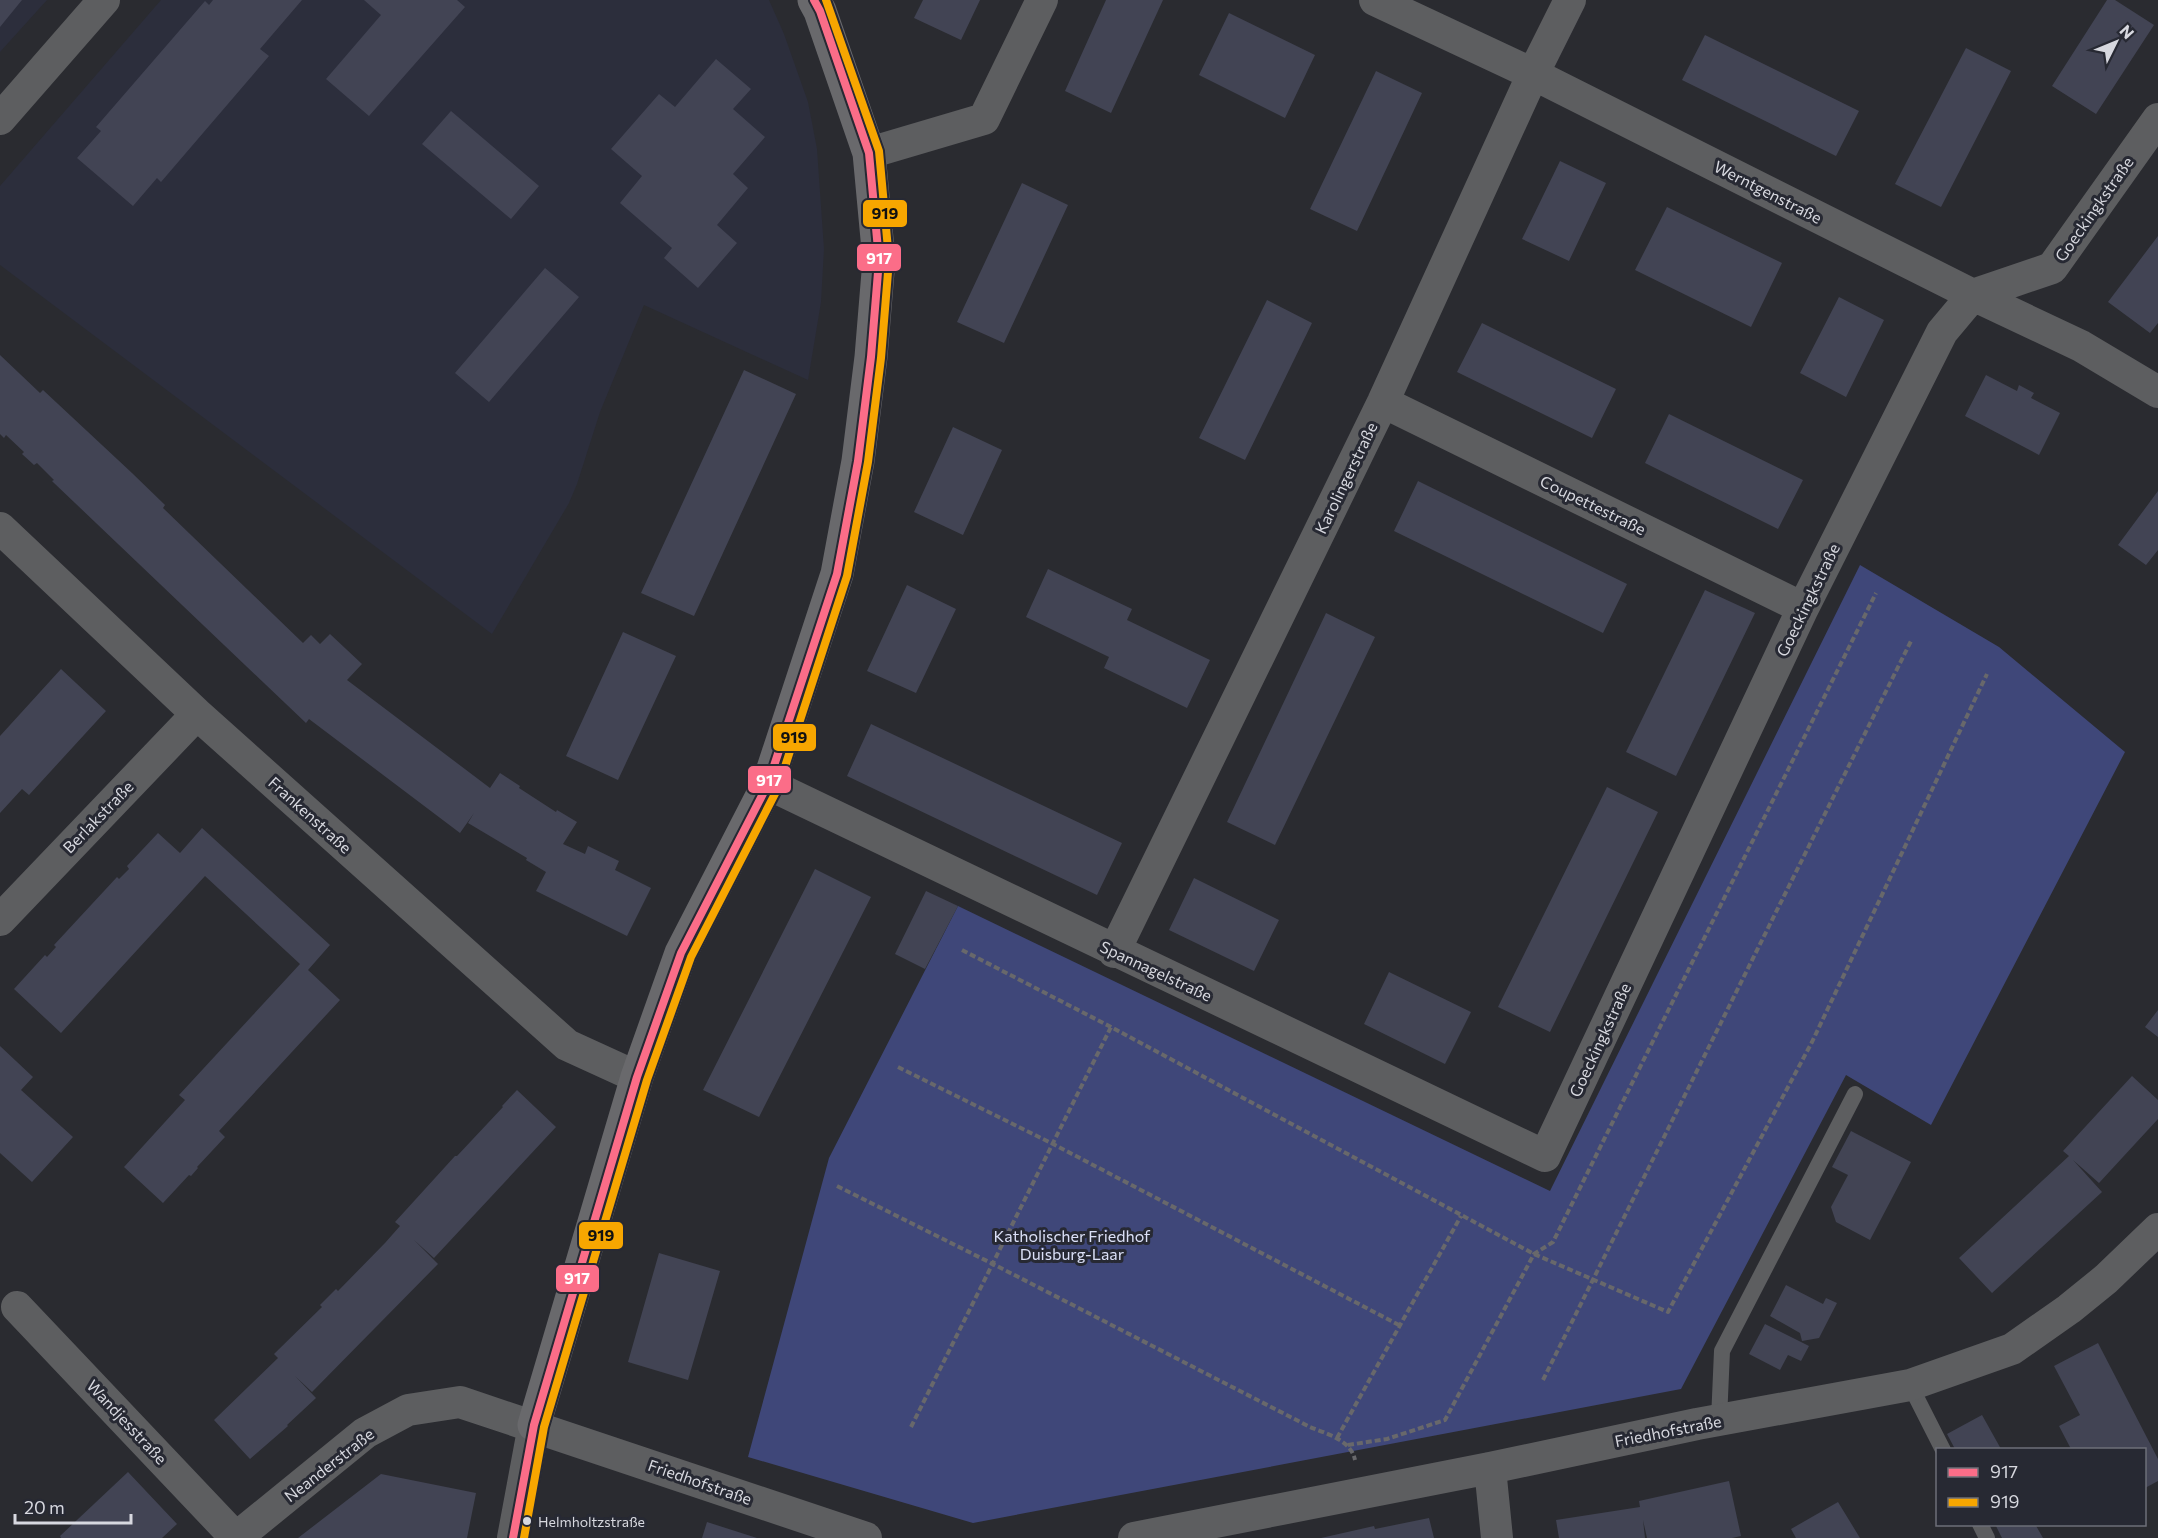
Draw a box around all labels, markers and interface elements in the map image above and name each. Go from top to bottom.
north arrow [2086,12,2146,72]
text: N [2116,21,2138,42]
street label: Goeckingkstraße [2050,153,2137,265]
street label: Werntgenstraße [1711,156,1825,227]
line badge: 919 [862,199,908,228]
text: 919 [872,203,899,222]
line badge: 917 [856,243,902,272]
text: 917 [866,248,892,267]
street label: Karolingerstraße [1310,419,1381,537]
street label: Coupettestraße [1537,471,1649,538]
street label: Goeckingkstraße [1772,540,1843,659]
line badge: 919 [772,723,817,752]
text: 919 [781,727,808,746]
line badge: 917 [747,765,792,794]
text: 917 [756,770,782,789]
street label: Frankenstraße [265,772,356,857]
street label: Berlakstraße [59,777,137,857]
street label: Spannagelstraße [1097,936,1215,1005]
street label: Goeckingkstraße [1565,980,1634,1100]
line badge: 919 [578,1221,624,1250]
text: 919 [588,1225,615,1244]
park label: Katholischer Friedhof Duisburg-Laar [994,1226,1151,1263]
line badge: 917 [555,1264,600,1293]
text: 917 [564,1268,590,1287]
street label: Wandjesstraße [83,1375,171,1468]
street label: Friedhofstraße [1613,1411,1723,1450]
street label: Neanderstraße [280,1424,377,1505]
legend [1936,1448,2146,1526]
street label: Friedhofstraße [646,1455,754,1508]
text: 917 [1990,1460,2018,1482]
scale bar [15,1487,130,1525]
text: 919 [1990,1490,2020,1512]
text: 20 m [24,1496,65,1518]
place label: Helmholtzstraße [538,1513,645,1530]
marker: Helmholtzstraße [521,1515,533,1527]

